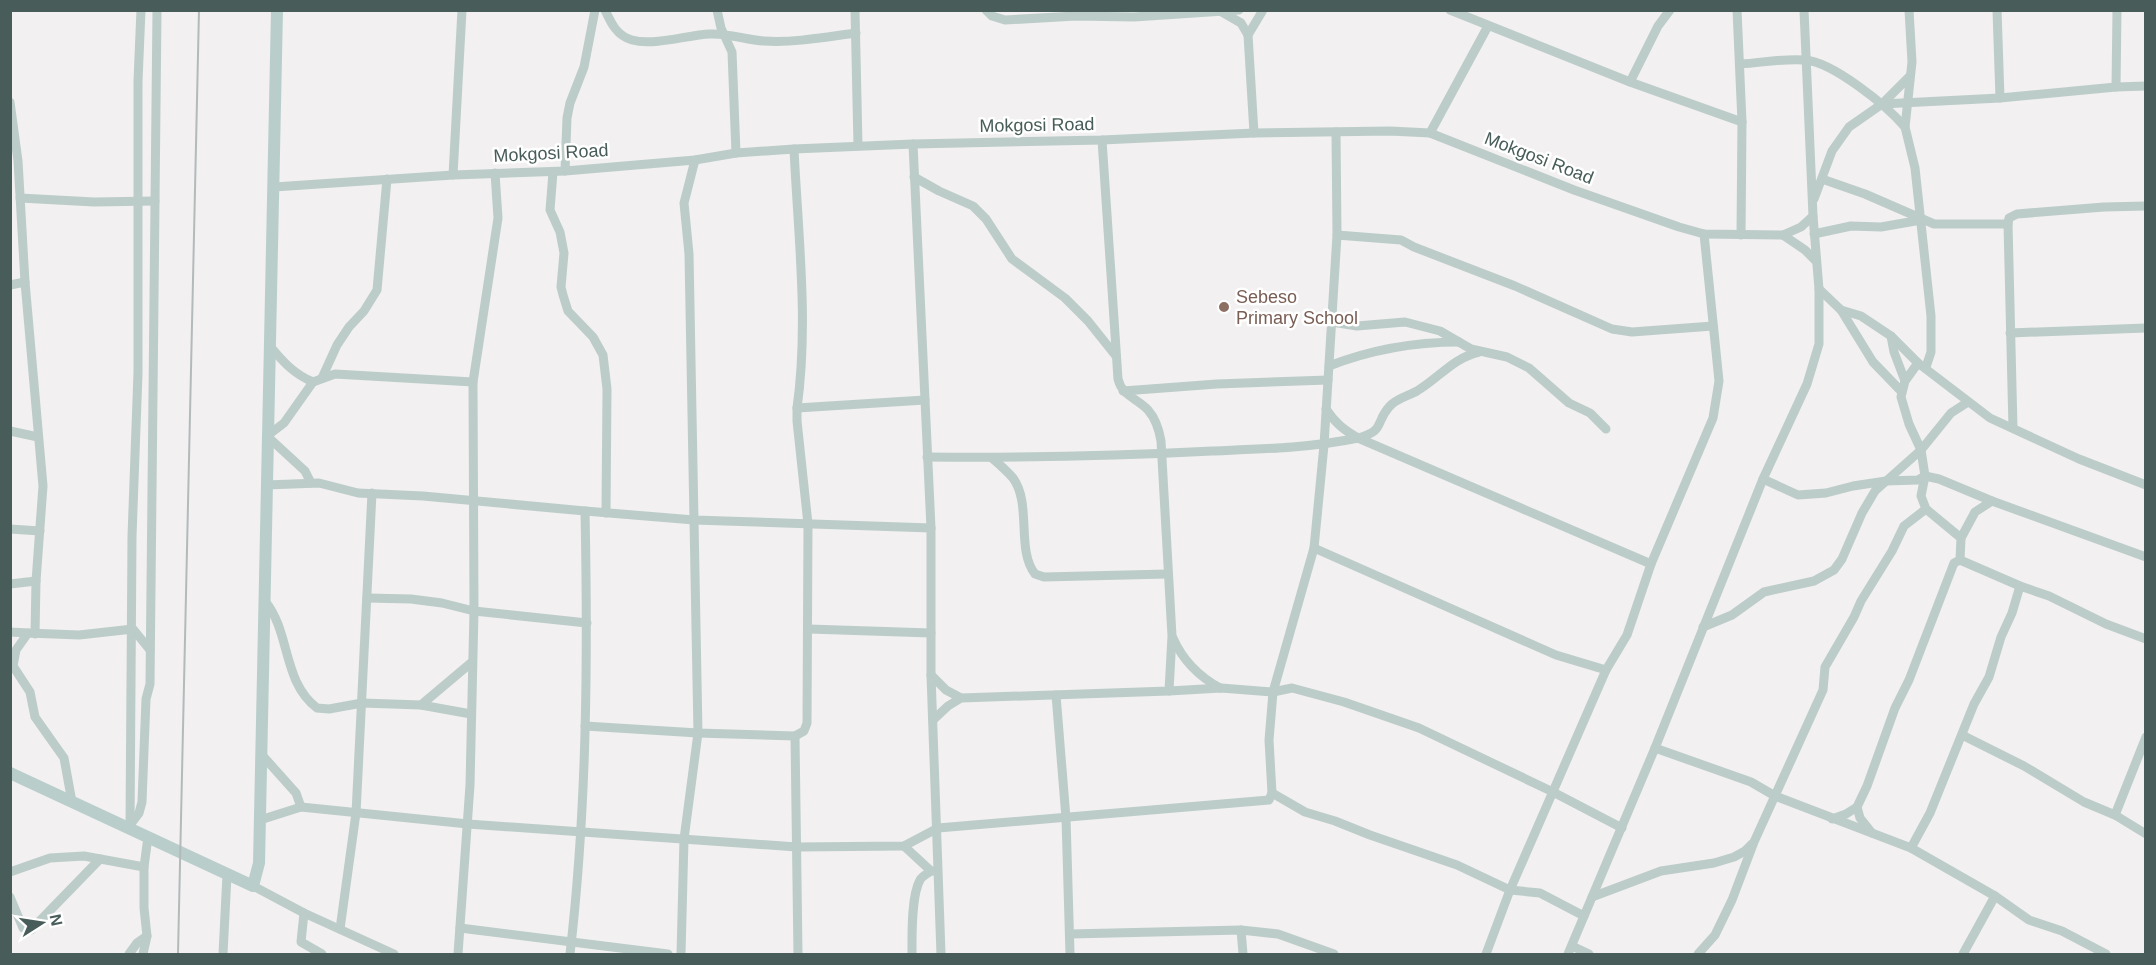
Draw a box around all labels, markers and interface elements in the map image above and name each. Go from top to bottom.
street label: Mokgosi Road [979,114,1095,136]
street label: Mokgosi Road [1482,128,1596,188]
street label: Mokgosi Road [493,140,609,166]
place label: Sebeso Primary School [1236,287,1358,328]
marker: Sebeso Primary School [1217,300,1231,314]
north arrow [12,893,72,953]
text: N [47,913,66,927]

